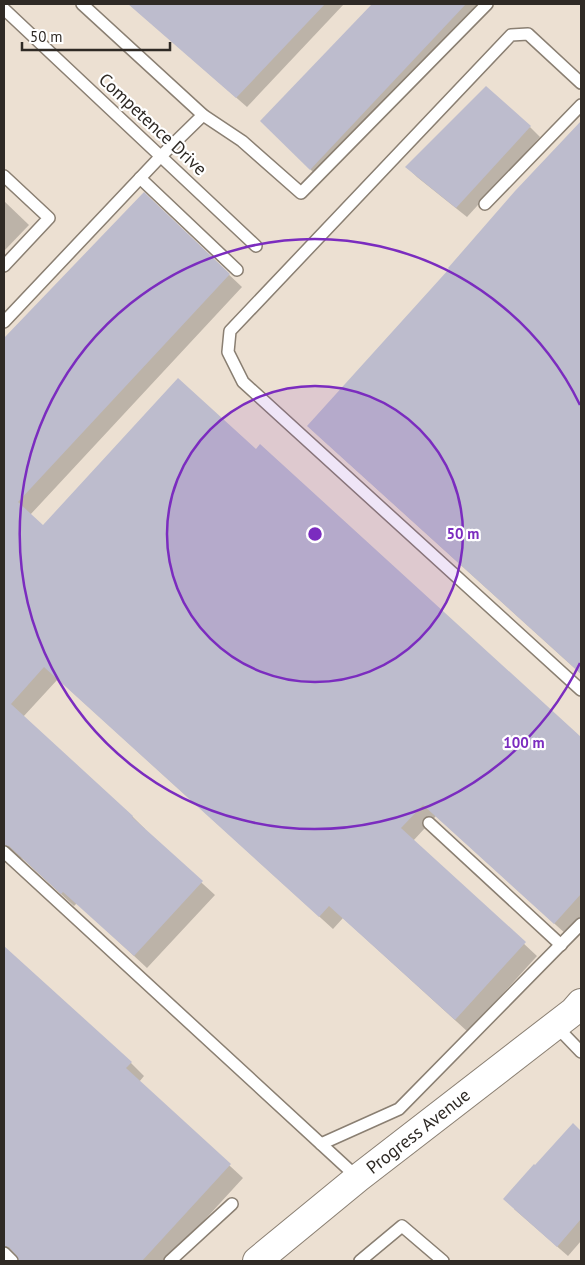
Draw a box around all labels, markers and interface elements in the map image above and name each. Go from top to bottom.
scale bar [22,20,170,52]
text: 50 m [30,27,63,46]
street label: Competence Drive [94,68,212,180]
text: 50 m [447,524,479,543]
centre of rings [306,525,324,543]
text: 100 m [503,733,545,752]
street label: Progress Avenue [361,1083,475,1179]

